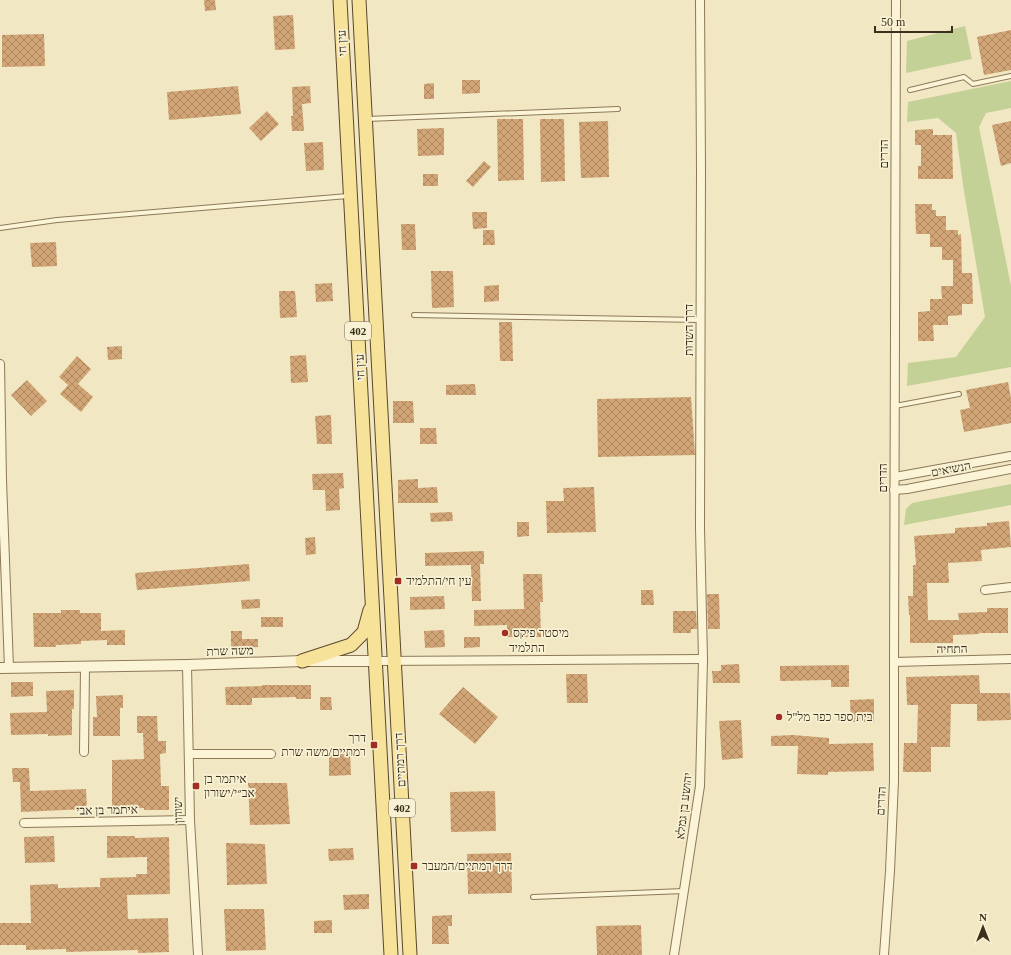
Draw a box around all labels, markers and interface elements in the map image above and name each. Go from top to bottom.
scale bar [875,8,952,34]
text: 50 m [881,15,906,29]
street label: עין חי [334,29,350,56]
street label: הדרים [877,139,891,169]
street label: דרך השדות [682,304,696,356]
road number: 402 [345,322,371,340]
street label: עין חי [352,353,368,380]
street label: הנשיאים [930,458,972,480]
street label: הדרים [876,463,890,493]
place label: עין חי/התלמיד [406,574,472,588]
marker: עין חי/התלמיד [393,576,403,586]
place label: מיסטר פיקס [513,626,569,640]
marker: מיסטר פיקס [500,628,510,638]
street label: התלמיד [509,641,545,655]
street label: התחיה [936,642,968,656]
street label: משה שרת [206,643,254,659]
place label: בית ספר כפר מל"ל [786,710,873,724]
marker: בית ספר כפר מל"ל [774,712,784,722]
place label: דרך רמתיים/משה שרת [281,731,366,759]
street label: דרך רמתיים [392,732,408,788]
marker: דרך רמתיים/משה שרת [369,740,379,750]
place label: איתמר בן אב״י/ישורון [204,772,255,800]
street label: יהושע בן גמלא [673,772,695,840]
marker: איתמר בן אב״י/ישורון [191,781,201,791]
street label: הדרים [873,786,889,816]
street label: ישורון [171,796,185,824]
road number: 402 [389,799,415,817]
street label: איתמר בן אבי [76,802,138,818]
place label: דרך רמתיים/המעבר [422,859,513,873]
marker: דרך רמתיים/המעבר [409,861,419,871]
north arrow [963,907,1003,947]
text: N [979,911,987,923]

